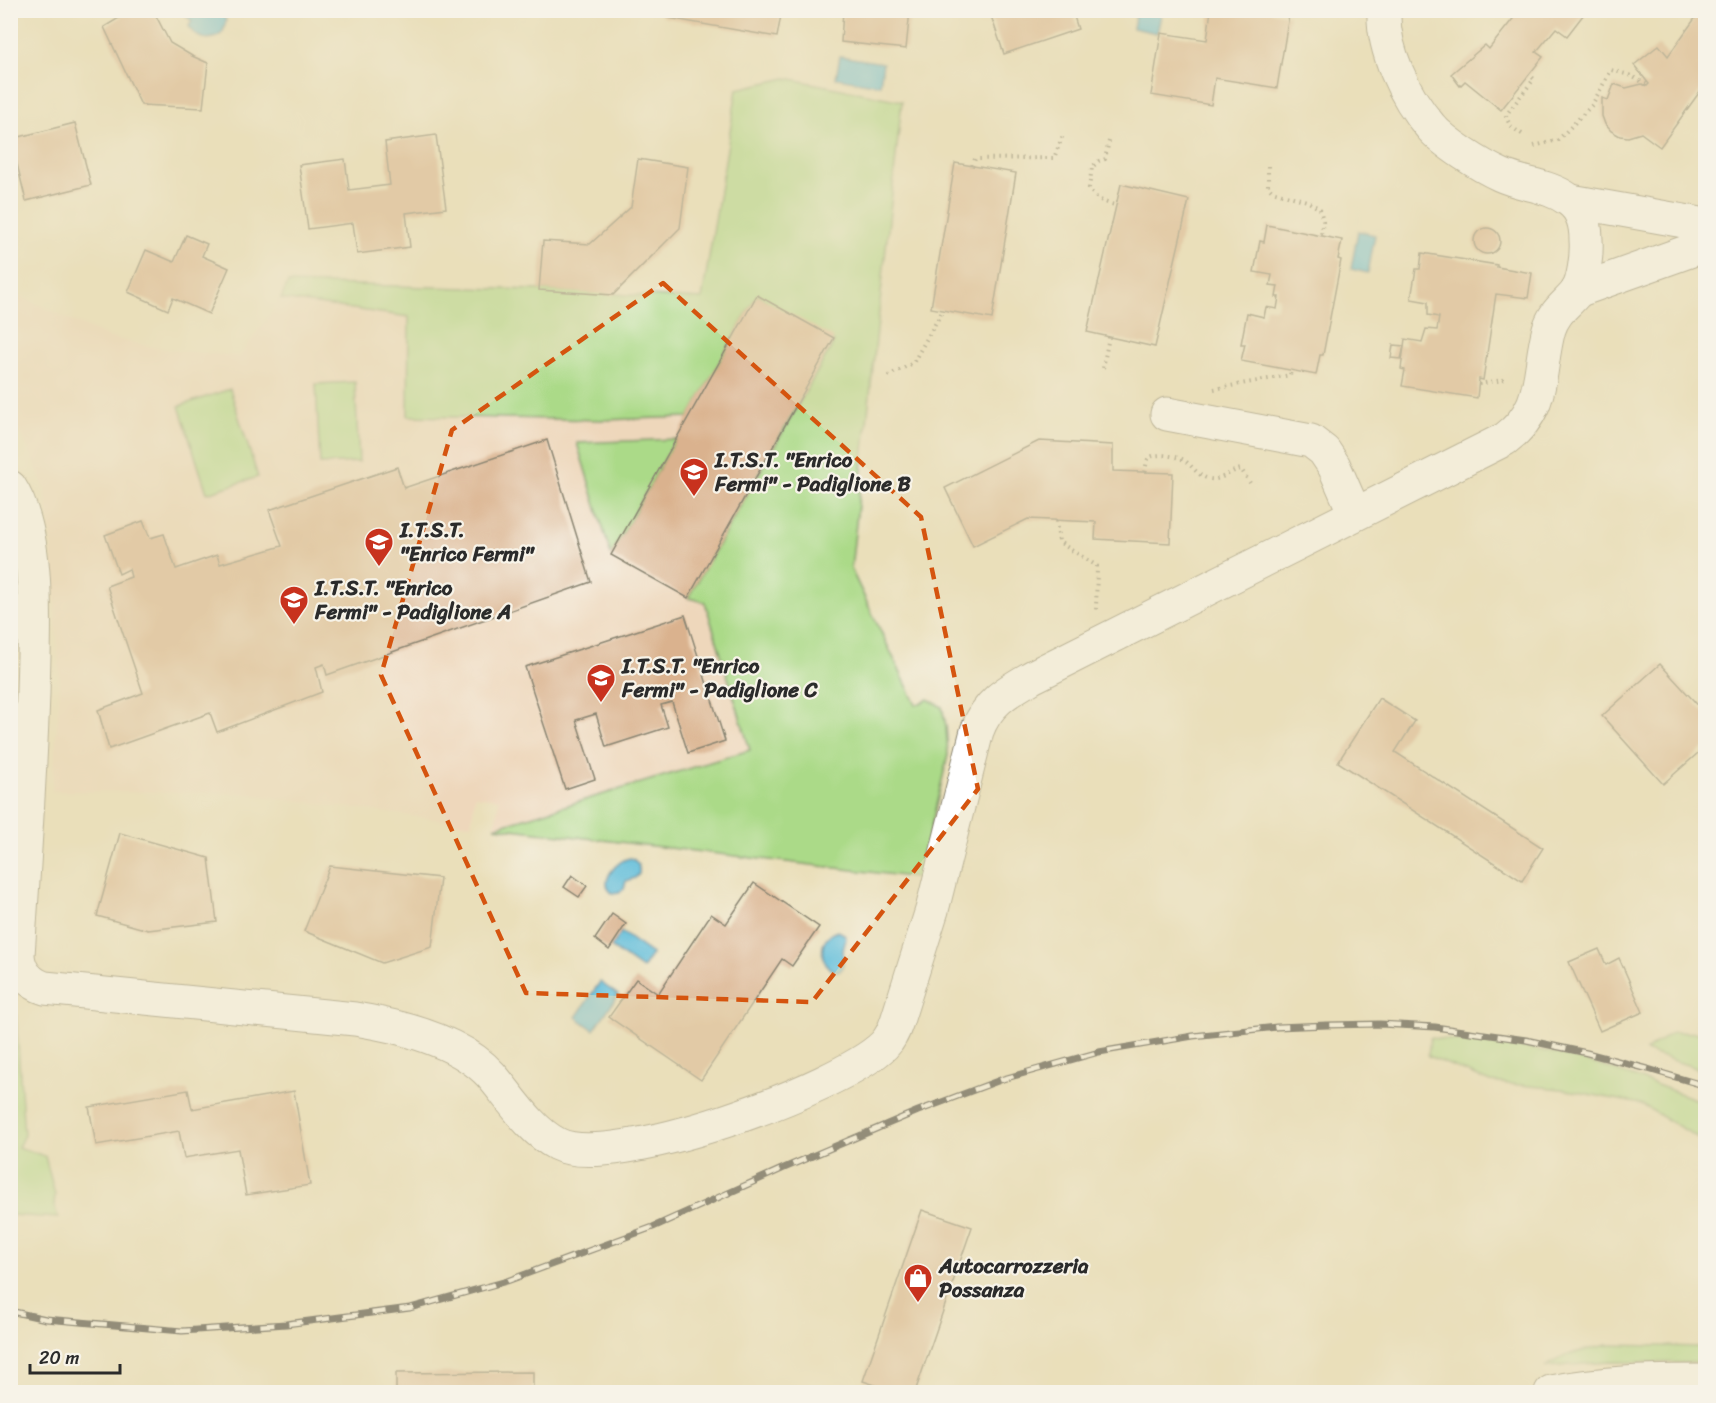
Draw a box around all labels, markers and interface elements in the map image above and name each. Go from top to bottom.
place label: I.T.S.T. "Enrico Fermi" - Padiglione B [714,441,912,503]
school or university icon: I.T.S.T. "Enrico Fermi" - Padiglione B [678,456,710,498]
place label: I.T.S.T. "Enrico Fermi" [399,511,536,573]
school or university icon: I.T.S.T. "Enrico Fermi" [363,526,395,568]
place label: I.T.S.T. "Enrico Fermi" - Padiglione A [314,569,511,631]
school or university icon: I.T.S.T. "Enrico Fermi" - Padiglione A [278,584,310,626]
place label: I.T.S.T. "Enrico Fermi" - Padiglione C [621,647,819,709]
school or university icon: I.T.S.T. "Enrico Fermi" - Padiglione C [585,662,617,704]
place label: Autocarrozzeria Possanza [938,1247,1089,1309]
shop icon: Autocarrozzeria Possanza [902,1262,934,1304]
scale bar [30,1337,120,1375]
text: 20 m [39,1342,79,1374]

